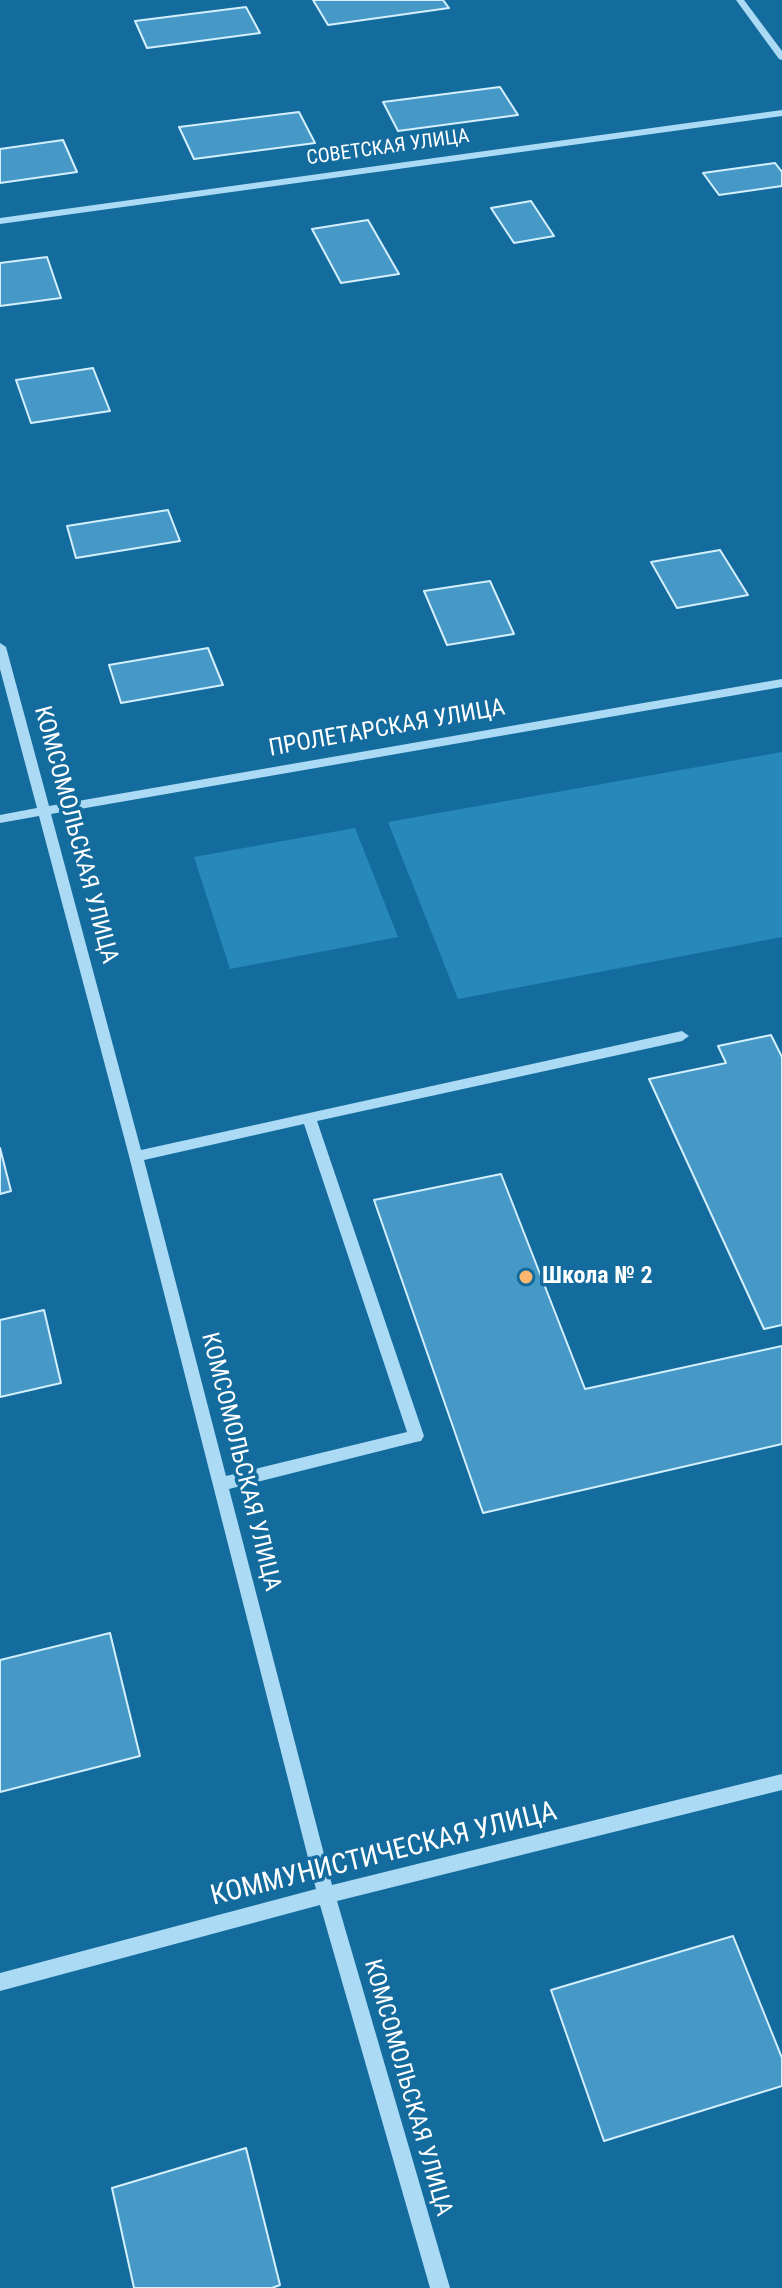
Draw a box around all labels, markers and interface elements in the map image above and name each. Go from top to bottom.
street label: СОВЕТСКАЯ УЛИЦА [305,125,471,171]
street label: ПРОЛЕТАРСКАЯ УЛИЦА [267,694,507,764]
street label: КОМСОМОЛЬСКАЯ УЛИЦА [27,703,123,967]
place label: Школа № 2 [542,1263,653,1291]
marker: Школа № 2 [517,1268,535,1286]
street label: КОМСОМОЛЬСКАЯ УЛИЦА [194,1330,286,1594]
street label: КОММУНИСТИЧЕСКАЯ УЛИЦА [207,1796,561,1914]
street label: КОМСОМОЛЬСКАЯ УЛИЦА [357,1956,457,2220]

